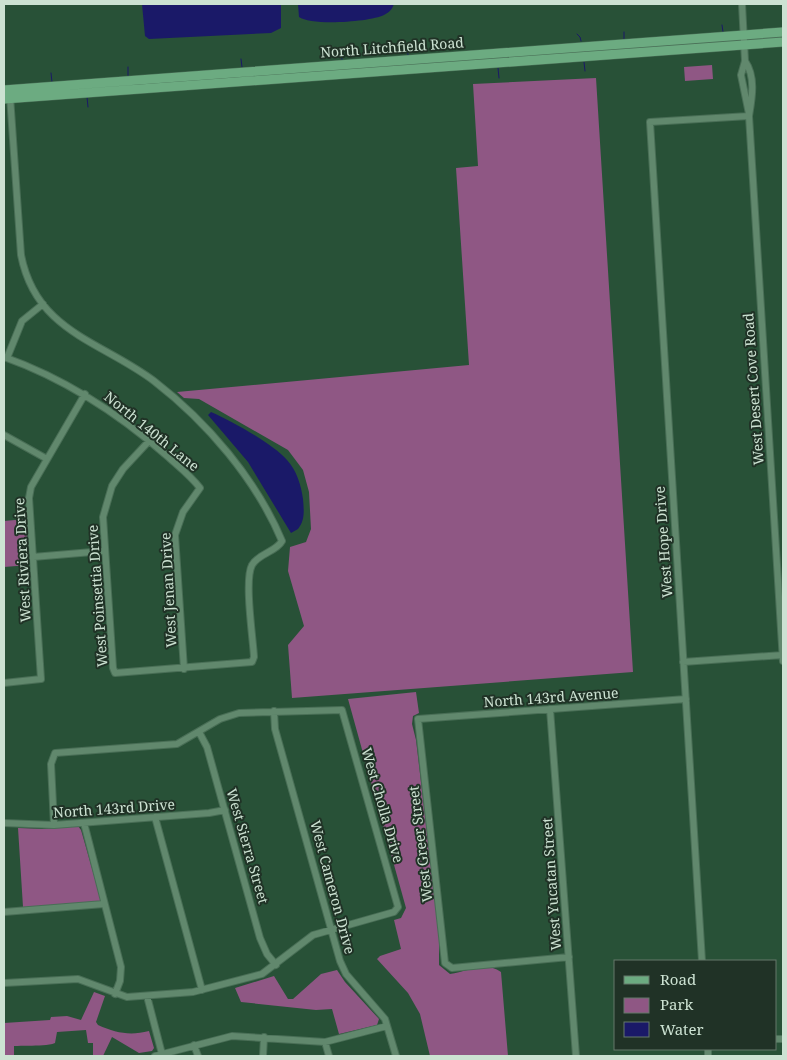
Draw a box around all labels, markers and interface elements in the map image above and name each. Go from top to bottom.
street label: North Litchfield Road [320,32,465,61]
street label: West Desert Cove Road [738,312,768,466]
street label: North 140th Lane [101,387,203,475]
street label: West Hope Drive [650,485,676,599]
street label: West Riviera Drive [9,497,35,623]
street label: West Poinsettia Drive [83,524,111,668]
street label: West Jenan Drive [156,532,180,648]
street label: North 143rd Avenue [483,683,619,711]
street label: West Cholla Drive [357,745,409,865]
street label: West Greer Street [403,785,437,903]
street label: West Sierra Street [222,786,274,906]
street label: North 143rd Drive [53,794,175,822]
street label: West Yucatan Street [537,817,565,951]
street label: West Cameron Drive [306,818,360,956]
legend [614,960,777,1050]
text: Road [660,969,696,989]
text: Park [660,994,694,1014]
text: Water [660,1019,703,1039]

